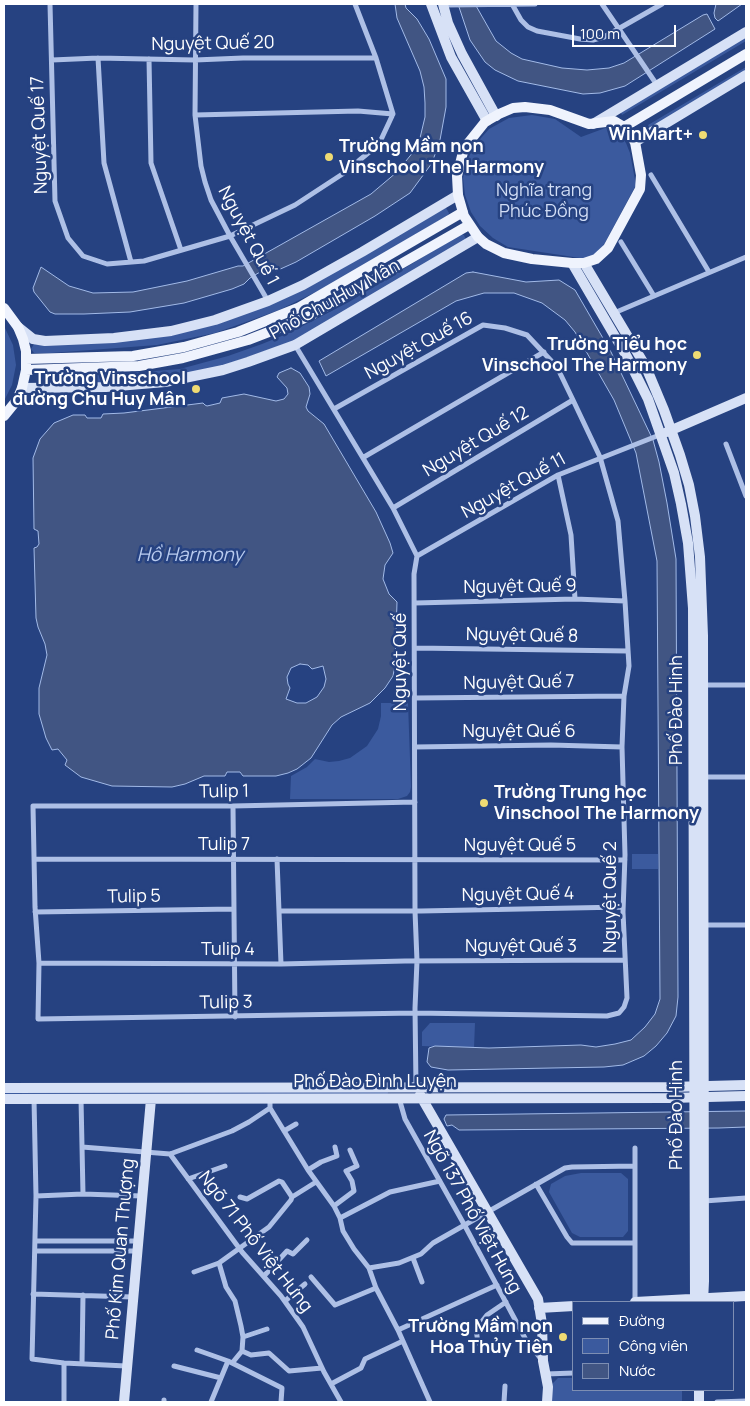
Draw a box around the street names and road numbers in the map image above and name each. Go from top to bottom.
street label: Nguyệt Quế 20 [151,32,275,56]
street label: Nguyệt Quế 17 [27,76,53,194]
street label: Nguyệt Quế 1 [213,183,283,289]
street label: Phố Chu Huy Mân [266,255,404,345]
street label: Nguyệt Quế 16 [361,307,477,385]
street label: Nguyệt Quế 12 [419,402,533,482]
street label: Nguyệt Quế 11 [458,448,570,524]
street label: Nguyệt Quế 9 [463,575,577,599]
street label: Nguyệt Quế [390,613,412,711]
street label: Nguyệt Quế 8 [466,624,578,648]
street label: Phố Đào Hinh [666,655,688,765]
street label: Nguyệt Quế 7 [463,671,575,695]
street label: Nguyệt Quế 6 [462,721,576,743]
street label: Tulip 1 [199,781,249,803]
street label: Tulip 7 [198,834,250,856]
street label: Nguyệt Quế 5 [464,835,576,857]
street label: Nguyệt Quế 2 [600,841,622,953]
street label: Nguyệt Quế 4 [462,883,574,907]
street label: Tulip 5 [107,886,161,908]
street label: Nguyệt Quế 3 [465,936,577,958]
street label: Tulip 4 [201,939,255,961]
street label: Tulip 3 [199,992,253,1014]
street label: Phố Đào Hinh [666,1060,688,1170]
street label: Phố Đào Đình Luyện [293,1071,457,1093]
street label: Ngõ 137 Phố Việt Hưng [418,1127,526,1297]
street label: Phố Kim Quan Thượng [102,1158,140,1340]
street label: Ngõ 71 Phố Việt Hưng [193,1167,317,1317]

